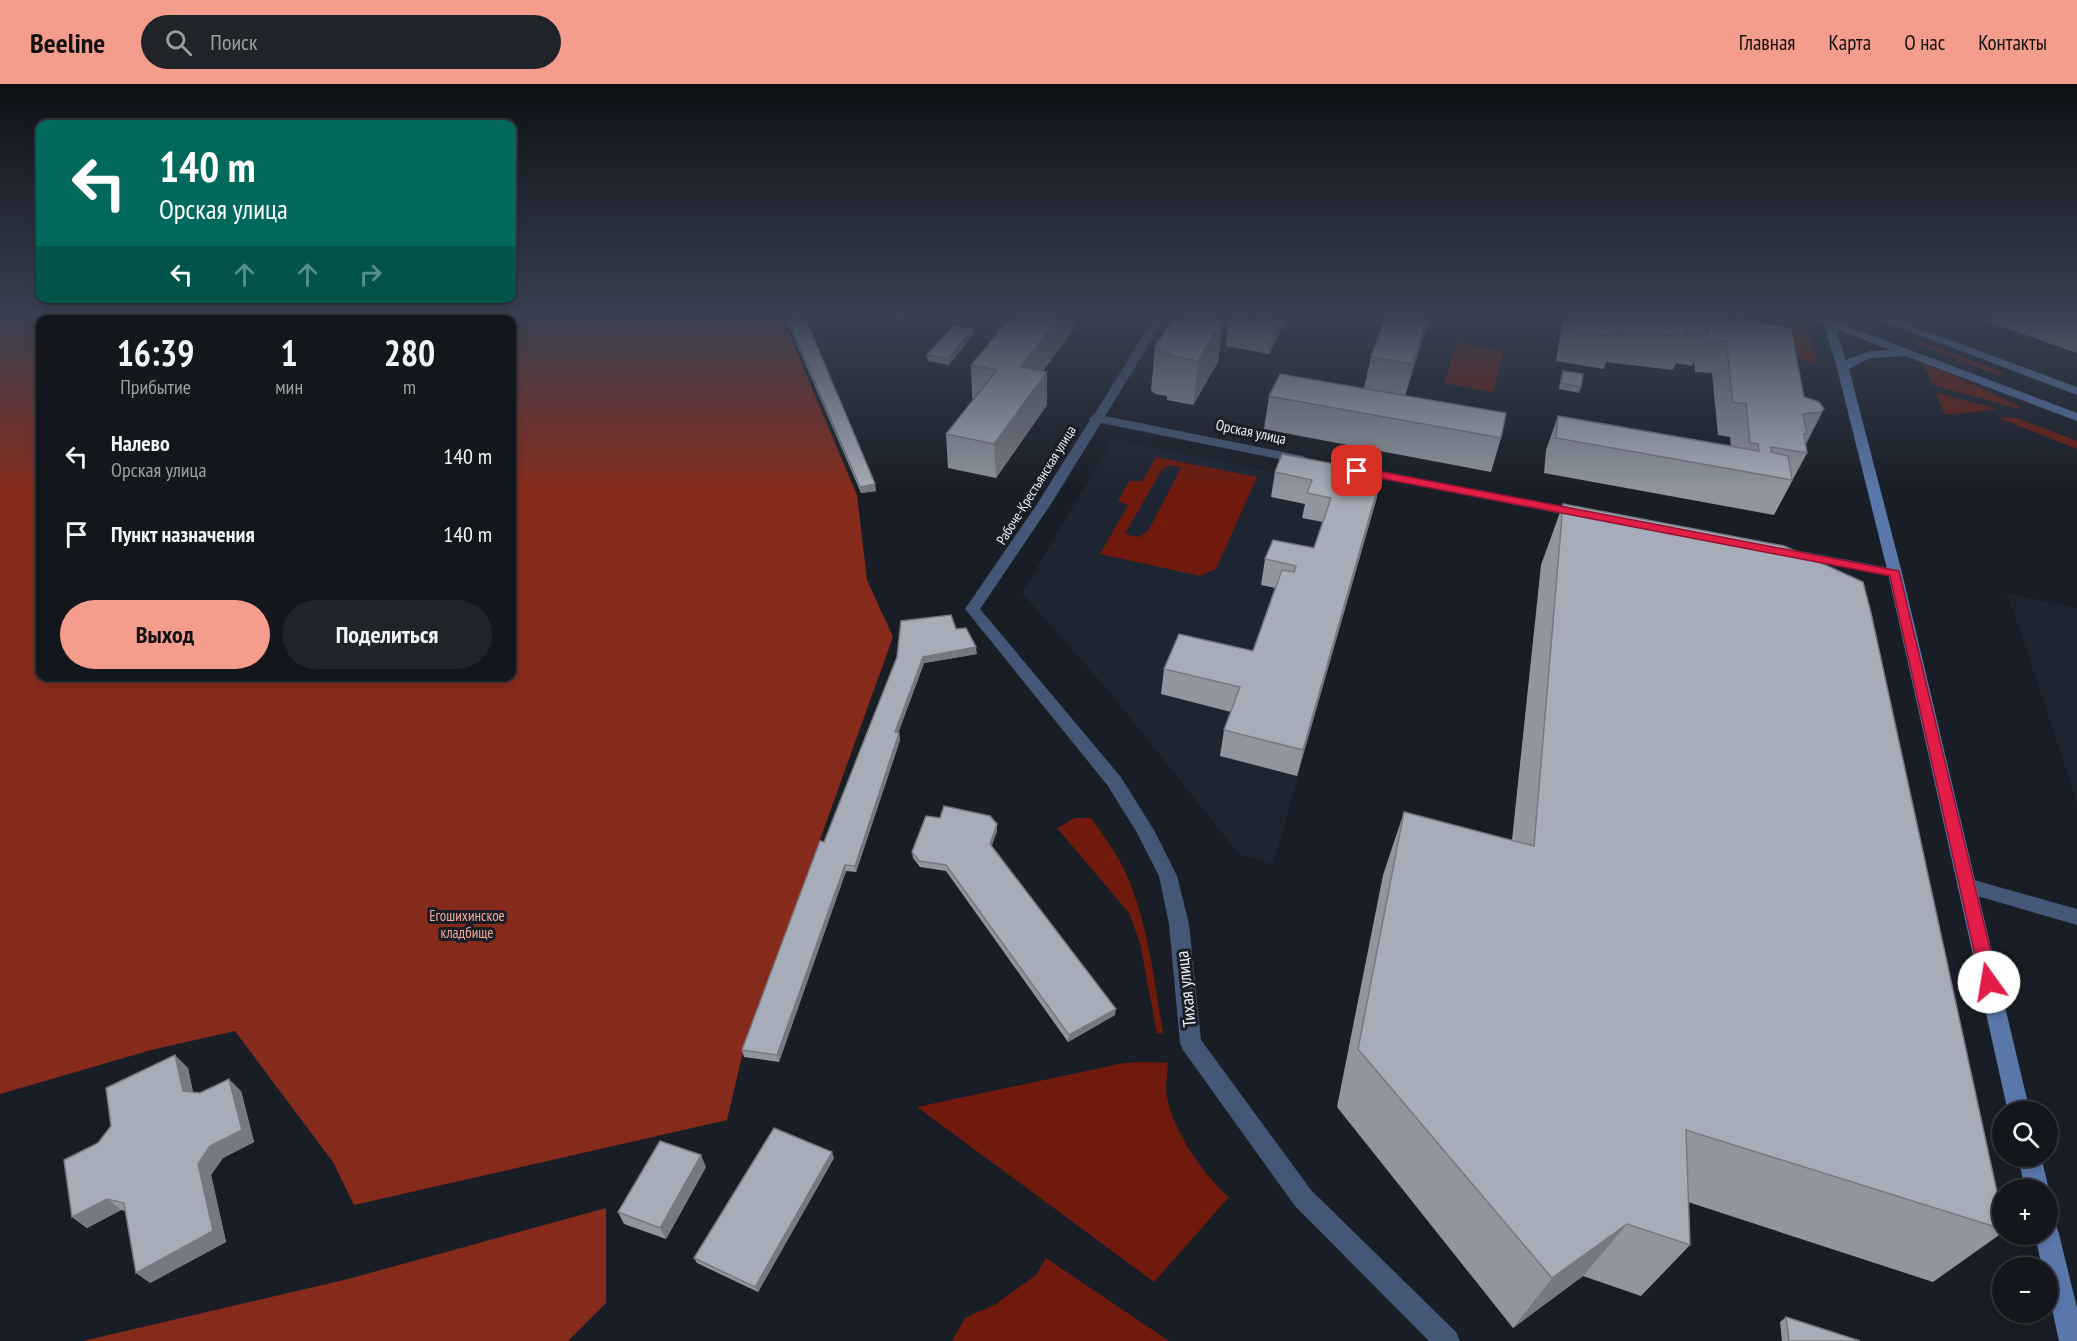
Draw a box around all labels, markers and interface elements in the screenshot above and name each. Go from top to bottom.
search box [141,15,561,69]
text: Beeline [30,24,105,61]
icon: search [162,26,195,59]
text: Поиск [210,28,257,56]
text: Главная [1739,29,1795,56]
text: Карта [1828,29,1871,56]
text: О нас [1904,29,1945,56]
text: Контакты [1978,29,2047,56]
text: 140 m [159,139,256,194]
icon: left [60,144,138,222]
text: Орская улица [159,192,288,226]
icon: left [165,258,198,291]
icon: ahead [228,258,261,291]
icon: ahead [291,258,324,291]
icon: right [354,258,387,291]
text: 16:39 [117,329,195,376]
text: 1 [281,329,298,376]
text: 280 [384,329,435,376]
text: Прибытие [120,374,191,400]
text: мин [275,374,303,400]
text: m [403,374,416,400]
street label: Орская улица [1214,415,1288,448]
street label: Рабоче-Крестьянская улица [992,422,1080,548]
text: Налево [111,429,170,457]
icon: left [60,440,93,473]
text: 140 m [443,442,492,470]
pin [1331,445,1382,496]
icon: arrive [1340,454,1373,487]
text: Орская улица [111,457,206,483]
icon: arrive [60,518,93,551]
text: Пункт назначения [111,520,255,548]
text: 140 m [443,520,492,548]
button: Выход [60,600,270,669]
button: Поделиться [282,600,492,669]
park label: Егошихинское кладбище [429,906,505,942]
street label: Тихая улица [1170,950,1201,1028]
position arrow [1957,950,2021,1014]
map controls [1992,1101,2058,1323]
button: search [1992,1101,2058,1167]
button: + [1992,1179,2058,1245]
button: − [1992,1257,2058,1323]

